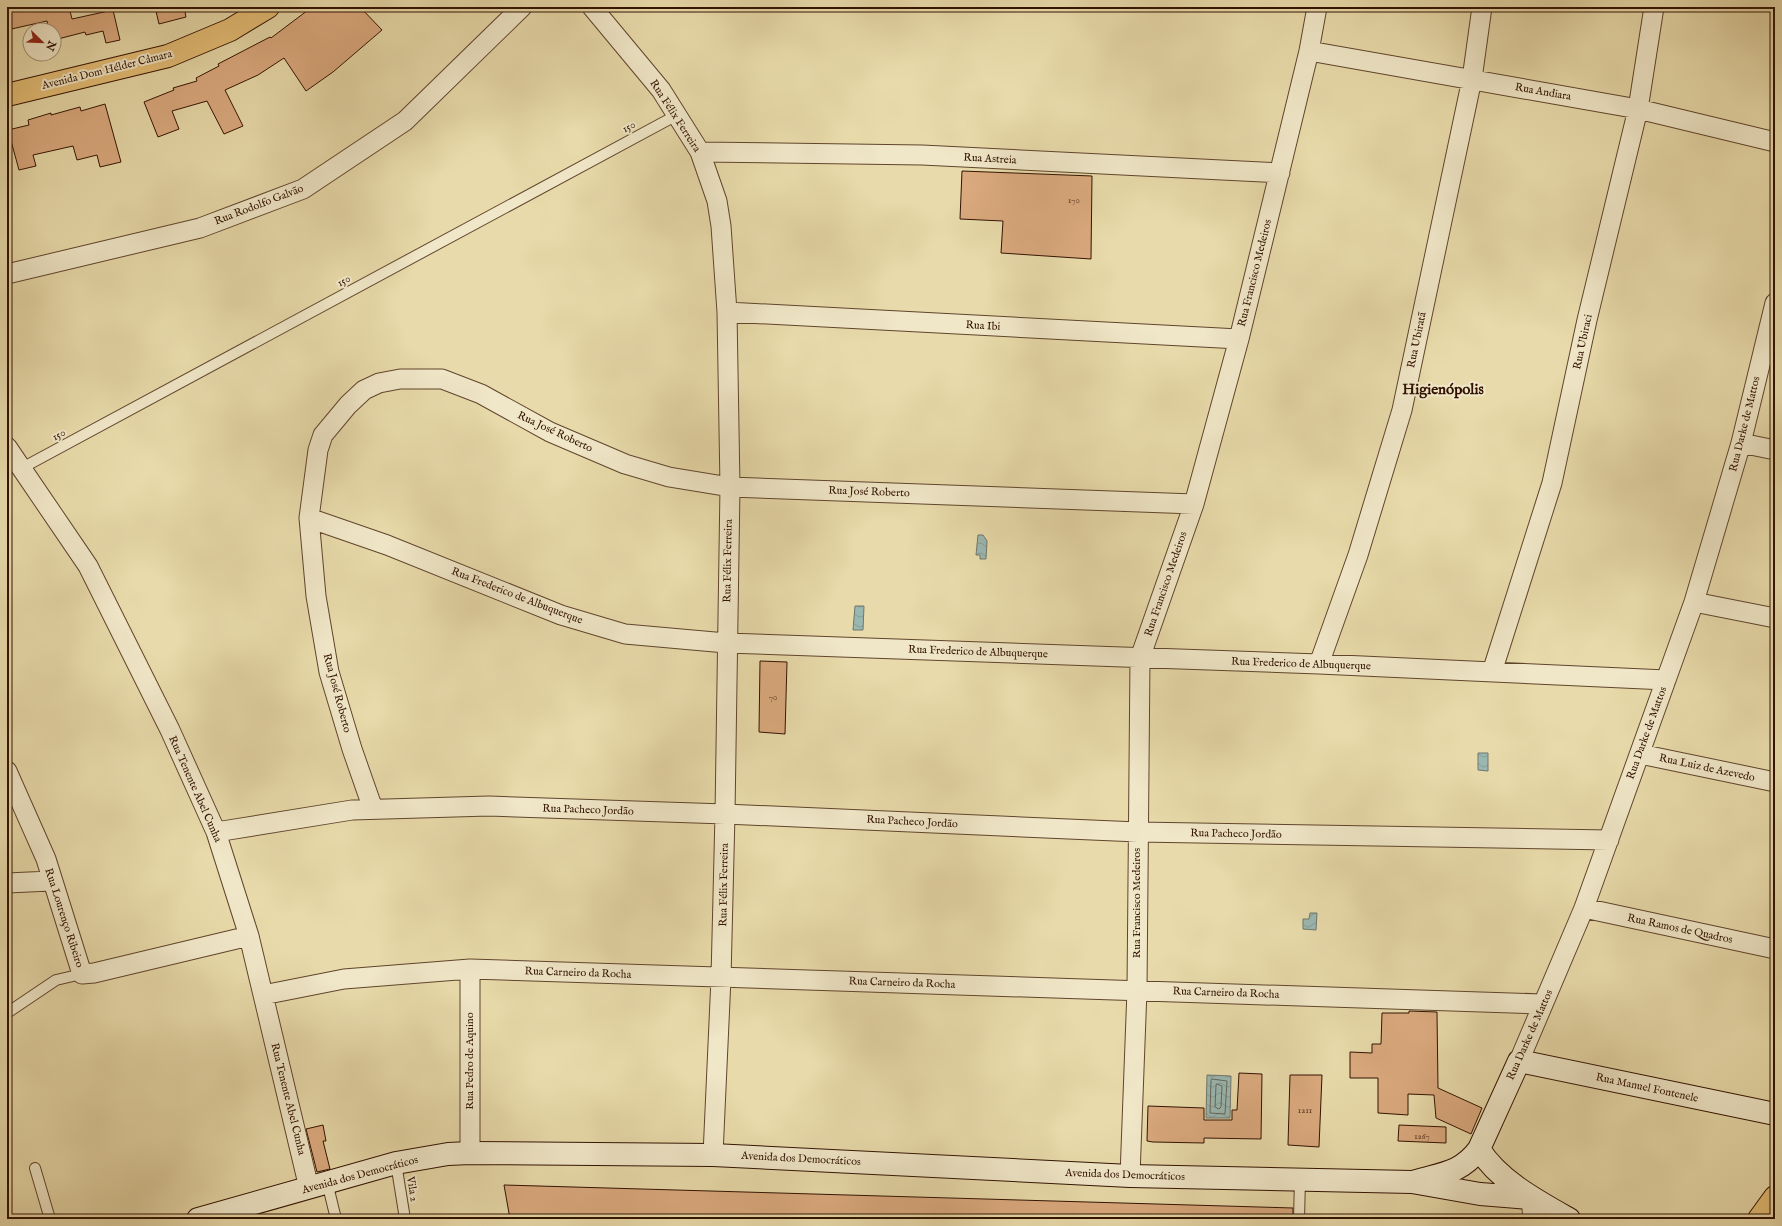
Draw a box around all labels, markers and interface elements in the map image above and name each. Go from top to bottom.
north arrow [22,22,62,62]
text: N [42,37,59,53]
street label: Avenida Dom Hélder Câmara [39,47,174,93]
street label: Rua Félix Ferreira [646,77,704,155]
street label: Rua Andiara [1514,80,1572,104]
street label: 150 [620,118,638,136]
street label: Rua Astreia [963,151,1017,167]
street label: Rua Rodolfo Galvão [212,182,306,228]
house number: 170 [1068,195,1080,206]
street label: Rua Francisco Medeiros [1235,218,1275,328]
street label: 150 [335,272,353,290]
street label: Rua Ubiratã [1404,310,1430,369]
street label: Rua Ubiraci [1570,313,1596,371]
street label: Rua Ibi [965,318,1001,334]
street label: Rua Darke de Mattos [1726,375,1764,473]
district label: Higienópolis [1402,380,1484,399]
street label: Rua José Roberto [515,408,595,456]
street label: 150 [50,426,68,444]
street label: Rua José Roberto [828,484,910,500]
street label: Rua Félix Ferreira [720,519,736,603]
street label: Rua Francisco Medeiros [1141,529,1191,638]
street label: Rua Frederico de Albuquerque [449,564,585,628]
street label: Rua Frederico de Albuquerque [908,643,1048,661]
street label: Rua José Roberto [320,652,354,734]
street label: Rua Frederico de Albuquerque [1231,655,1371,673]
street label: Rua Darke de Mattos [1624,685,1670,781]
house number: 70 [769,692,777,703]
street label: Rua Tenente Abel Cunha [165,734,225,845]
street label: Rua Luiz de Azevedo [1658,751,1756,785]
street label: Rua Pacheco Jordão [542,801,634,819]
street label: Rua Pacheco Jordão [866,813,958,831]
street label: Rua Pacheco Jordão [1190,826,1282,842]
street label: Rua Félix Ferreira [716,843,732,927]
street label: Rua Francisco Medeiros [1130,848,1144,958]
street label: Rua Lourenço Ribeiro [41,867,87,970]
street label: Rua Ramos de Quadros [1626,911,1734,947]
street label: Rua Carneiro da Rocha [524,964,632,982]
street label: Rua Carneiro da Rocha [848,974,956,992]
street label: Rua Carneiro da Rocha [1172,984,1280,1002]
street label: Rua Darke de Mattos [1504,987,1556,1082]
street label: Rua Pedro de Aquino [463,1012,477,1110]
street label: Rua Tenente Abel Cunha [267,1041,309,1157]
street label: Rua Manuel Fontenele [1594,1070,1700,1106]
house number: 1211 [1298,1105,1312,1116]
house number: 1267 [1414,1131,1430,1142]
street label: Avenida dos Democráticos [740,1149,861,1169]
street label: Avenida dos Democráticos [299,1153,420,1198]
street label: Avenida dos Democráticos [1064,1166,1185,1184]
street label: Vila 2 [403,1174,421,1203]

